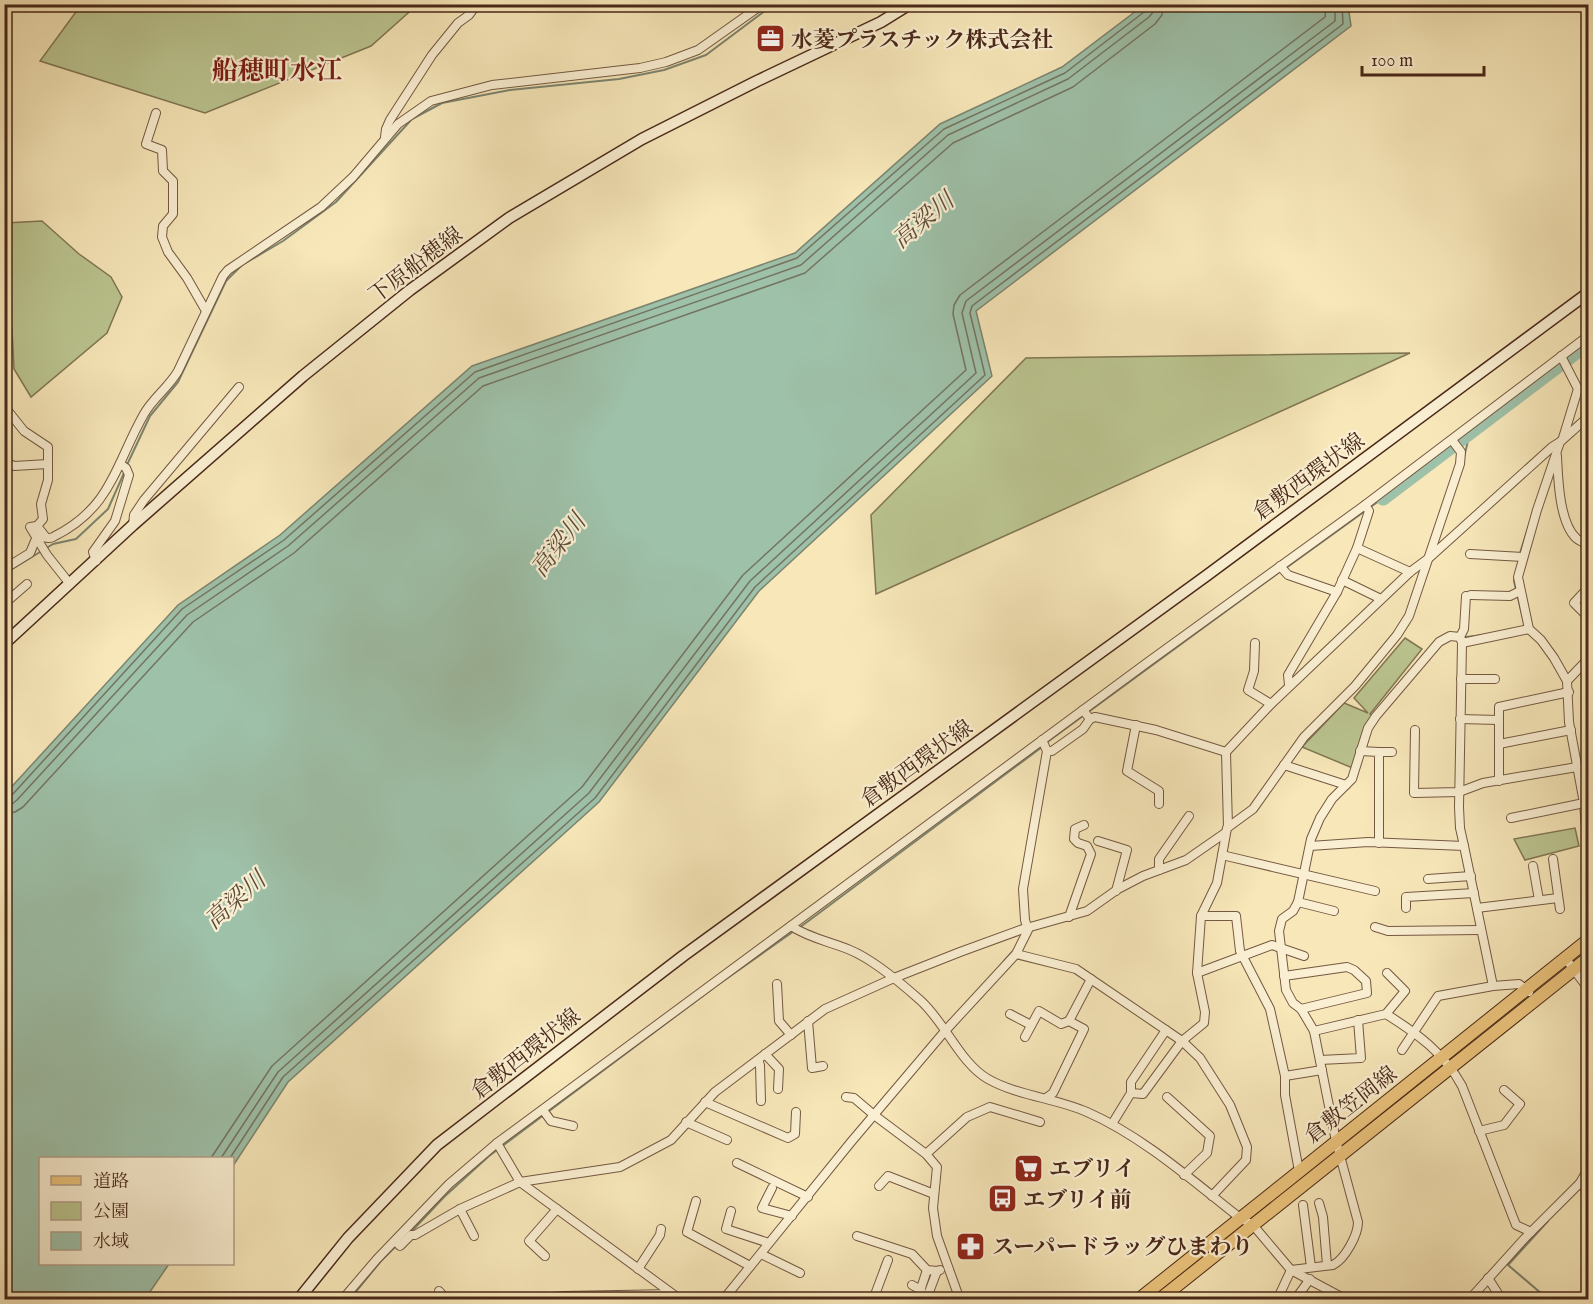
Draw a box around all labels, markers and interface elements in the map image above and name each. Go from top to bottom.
office icon: 水菱プラスチック株式会社 [754,23,786,55]
place label: 水菱プラスチック株式会社 [791,27,1053,55]
scale bar [1362,39,1484,77]
text: 100 m [1371,50,1413,73]
district label: 船穂町水江 [212,55,342,88]
water label: 高梁川 [886,184,964,256]
street label: 下原船穂線 [364,221,469,310]
street label: 倉敷西環状線 [1248,427,1371,528]
water label: 高梁川 [525,506,595,584]
street label: 倉敷西環状線 [856,714,979,815]
water label: 高梁川 [199,863,275,937]
street label: 倉敷西環状線 [466,1003,587,1106]
street label: 倉敷笠岡線 [1299,1061,1403,1150]
supermarket icon: エブリイ [1012,1152,1044,1184]
place label: エブリイ [1049,1156,1135,1184]
legend [39,1157,234,1265]
text: 道路 [93,1171,129,1194]
bus stop icon: エブリイ前 [986,1183,1018,1215]
place label: エブリイ前 [1023,1187,1131,1215]
text: 公園 [93,1201,129,1224]
pharmacy icon: スーパードラッグひまわり [955,1230,987,1262]
text: 水域 [93,1231,129,1254]
place label: スーパードラッグひまわり [992,1234,1253,1262]

